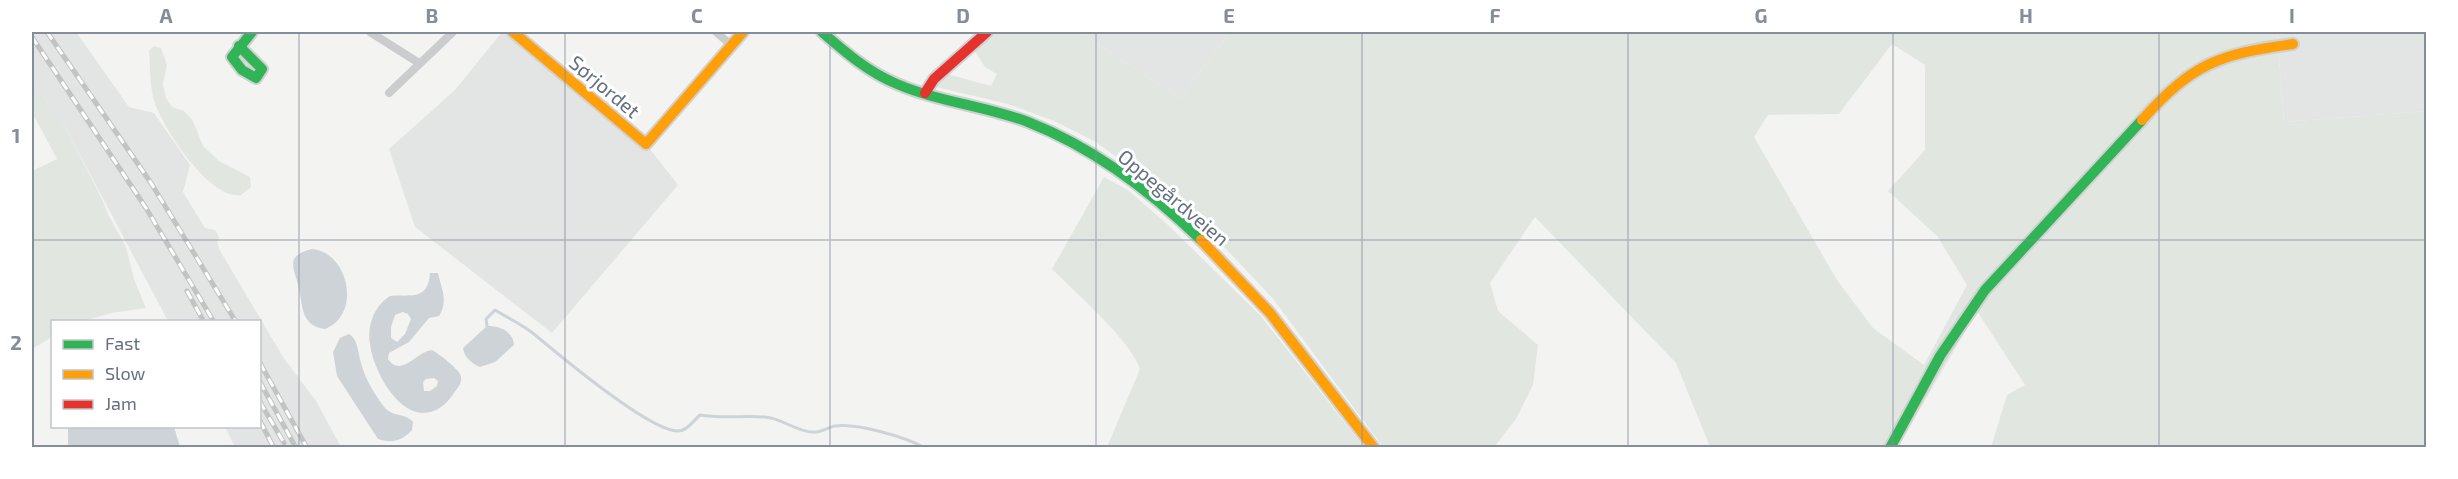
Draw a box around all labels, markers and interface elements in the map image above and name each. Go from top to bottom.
text: A [159,3,173,27]
text: B [426,3,438,27]
text: C [691,3,703,27]
text: D [956,3,970,27]
text: E [1223,3,1235,27]
text: F [1489,3,1501,27]
text: G [1755,3,1767,27]
text: H [2019,3,2033,27]
text: I [2289,3,2295,27]
street label: Sørjordet [565,50,645,123]
text: 1 [12,123,20,147]
street label: Oppegårdveien [1114,144,1234,250]
legend [51,320,261,428]
text: 2 [10,330,22,354]
text: Fast [105,332,140,354]
text: Slow [105,362,146,384]
text: Jam [105,392,137,414]

